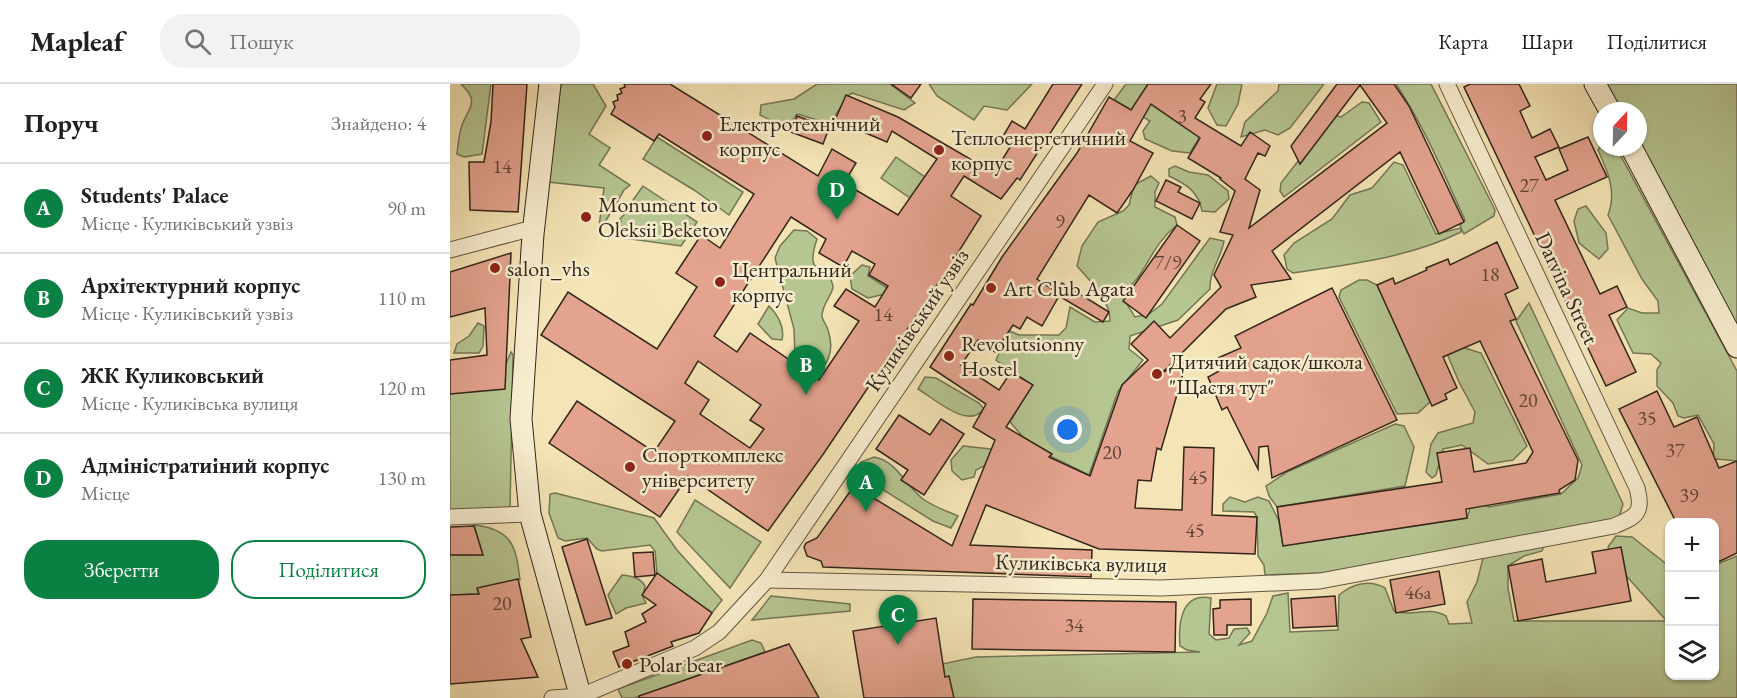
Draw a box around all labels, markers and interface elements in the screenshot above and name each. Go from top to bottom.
search box [160,14,580,68]
text: Mapleaf [30,23,124,59]
icon: search [181,25,214,58]
text: Пошук [229,27,293,56]
text: Карта [1438,28,1488,55]
text: Шари [1521,28,1573,55]
text: Поділитися [1606,28,1707,55]
north arrow [1593,102,1647,156]
house number: 3 [1177,103,1187,129]
text: Поруч [24,106,99,140]
place label: Електротехнічний корпус [719,109,881,163]
text: Знайдено: 4 [331,110,426,136]
place label: Теплоенергетичний корпус [951,123,1127,177]
marker: Електротехнічний корпус [700,129,714,143]
marker: Теплоенергетичний корпус [932,143,946,157]
house number: 14 [492,153,512,179]
pin: D [818,170,856,220]
house number: 27 [1519,172,1539,198]
text: Students' Palace [81,181,228,210]
place label: Monument to Oleksii Beketov [598,190,729,244]
text: A [36,195,51,221]
text: 90 m [387,195,426,221]
house number: 9 [1055,208,1065,234]
text: Місце · Куликівський узвіз [81,210,293,236]
marker: Monument to Oleksii Beketov [579,210,593,224]
street label: Darvina Street [1528,227,1606,349]
street label: Куликівський узвіз [858,243,976,397]
house number: 7/9 [1154,249,1182,275]
place label: salon_vhs [507,254,590,283]
place label: Центральний корпус [732,255,852,309]
marker: salon_vhs [488,261,502,275]
house number: 18 [1480,261,1500,287]
text: Архітектурний корпус [81,271,300,300]
place label: Art Club Agata [1002,274,1135,303]
marker: Центральний корпус [713,275,727,289]
marker: Art Club Agata [984,281,998,295]
text: B [37,285,50,311]
text: 110 m [378,285,426,311]
text: Місце · Куликівський узвіз [81,300,293,326]
house number: 14 [873,301,893,327]
place label: Revolutsionny Hostel [961,329,1084,383]
pin: B [786,346,826,395]
place label: Дитячий садок/школа "Щастя тут" [1169,347,1363,401]
marker: Revolutsionny Hostel [942,349,956,363]
text: ЖК Куликовський [81,361,264,390]
marker: Дитячий садок/школа "Щастя тут" [1150,367,1164,381]
text: C [36,375,51,401]
text: 120 m [378,375,426,401]
house number: 20 [1518,387,1538,413]
text: Місце · Куликівська вулиця [81,390,298,416]
house number: 35 [1637,405,1657,431]
your location [1053,415,1082,444]
house number: 37 [1665,437,1685,463]
house number: 20 [1102,439,1122,465]
place label: Спорткомплекс університету [642,440,784,494]
text: Адміністратиіний корпус [81,451,329,480]
marker: Спорткомплекс університету [623,460,637,474]
pin: A [846,462,886,512]
house number: 45 [1188,464,1208,490]
text: D [36,465,51,491]
text: 130 m [378,465,426,491]
text: Місце [81,480,130,506]
house number: 39 [1679,482,1699,508]
house number: 45 [1185,517,1205,543]
map controls [1665,518,1719,680]
button: + [1665,518,1719,572]
button: Зберегти [24,540,219,599]
button: Поділитися [231,540,426,599]
street label: Куликівська вулиця [995,547,1167,579]
button: − [1665,572,1719,626]
house number: 46а [1404,579,1432,605]
house number: 20 [492,590,512,616]
pin: C [878,596,918,645]
house number: 34 [1064,612,1084,638]
button: layers [1665,626,1719,680]
place label: Polar bear [639,650,723,679]
marker: Polar bear [620,657,634,671]

